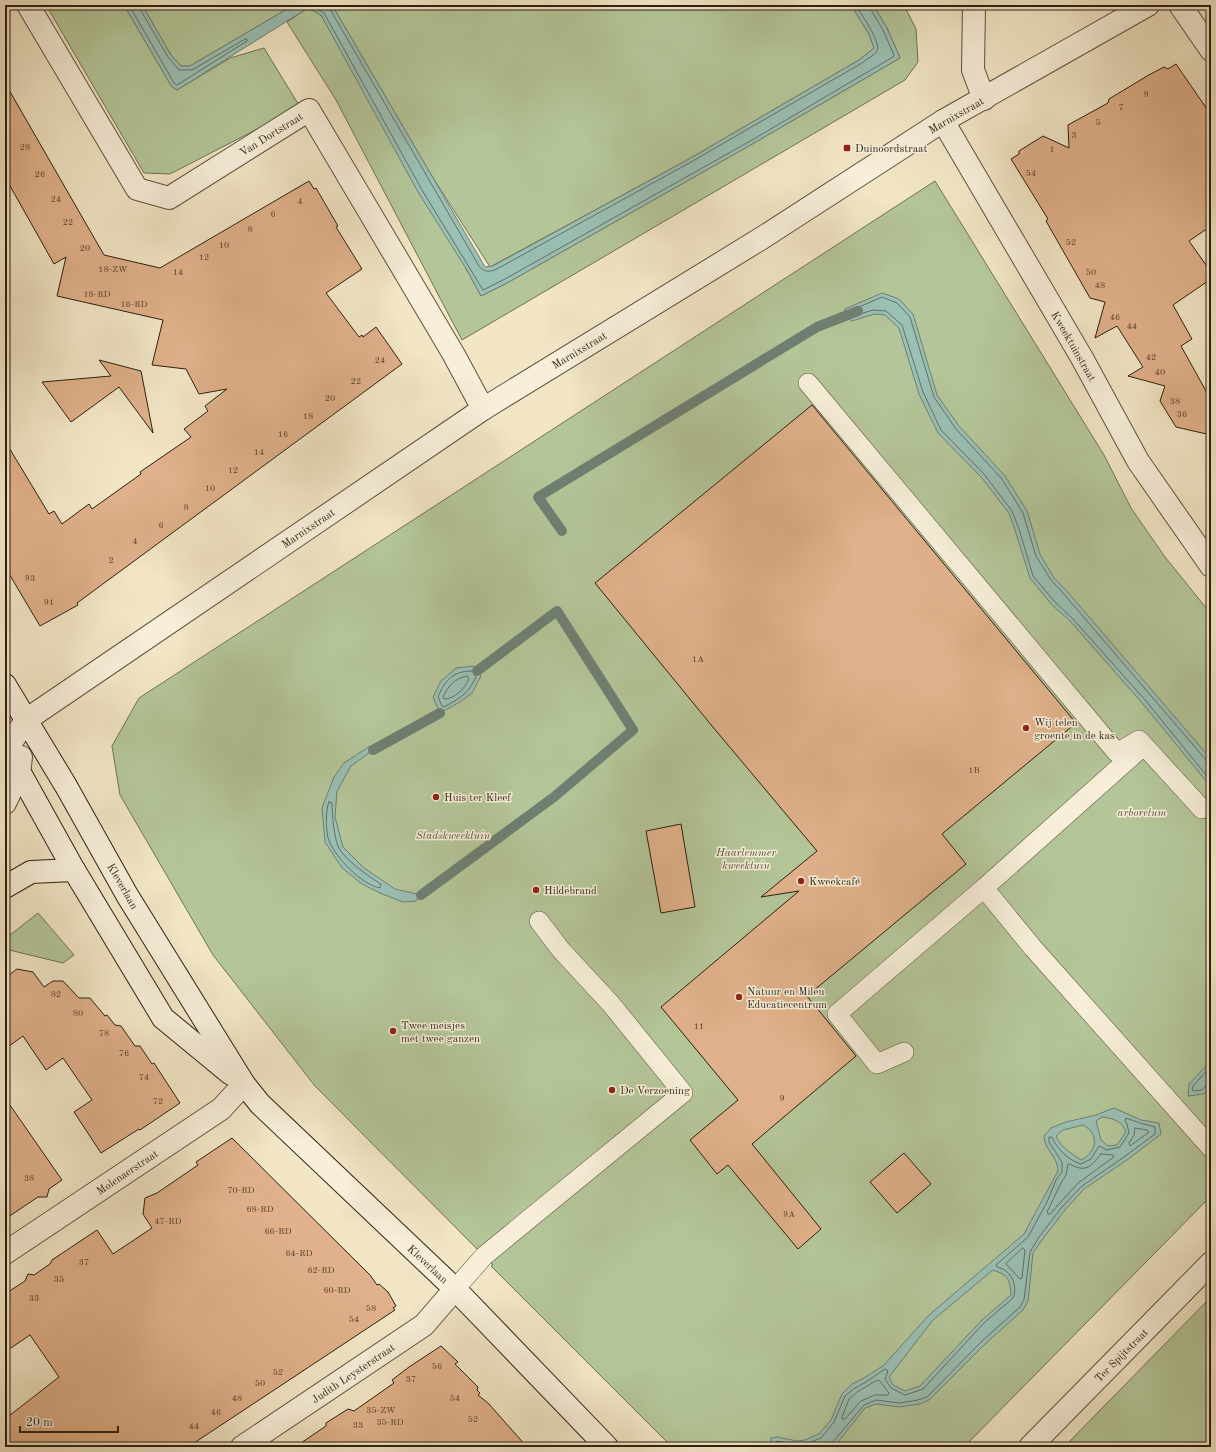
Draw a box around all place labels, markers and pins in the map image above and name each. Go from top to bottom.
marker: Duinoordstraat [842,143,852,153]
place label: Duinoordstraat [855,144,928,155]
place label: Wij telen groente in de kas [1034,718,1115,742]
marker: Wij telen groente in de kas [1021,723,1031,733]
marker: Huis ter Kleef [431,792,441,802]
place label: Huis ter Kleef [444,793,511,804]
marker: Kweekcafé [796,876,806,886]
place label: Kweekcafé [809,877,860,888]
marker: Hildebrand [531,885,541,895]
place label: Hildebrand [544,886,597,897]
place label: Natuur en Mileu Educatiecentrum [747,987,827,1011]
marker: Natuur en Mileu Educatiecentrum [734,992,744,1002]
place label: Twee meisjes met twee ganzen [401,1021,480,1045]
marker: Twee meisjes met twee ganzen [388,1026,398,1036]
marker: De Verzoening [607,1085,617,1095]
place label: De Verzoening [620,1086,690,1097]

